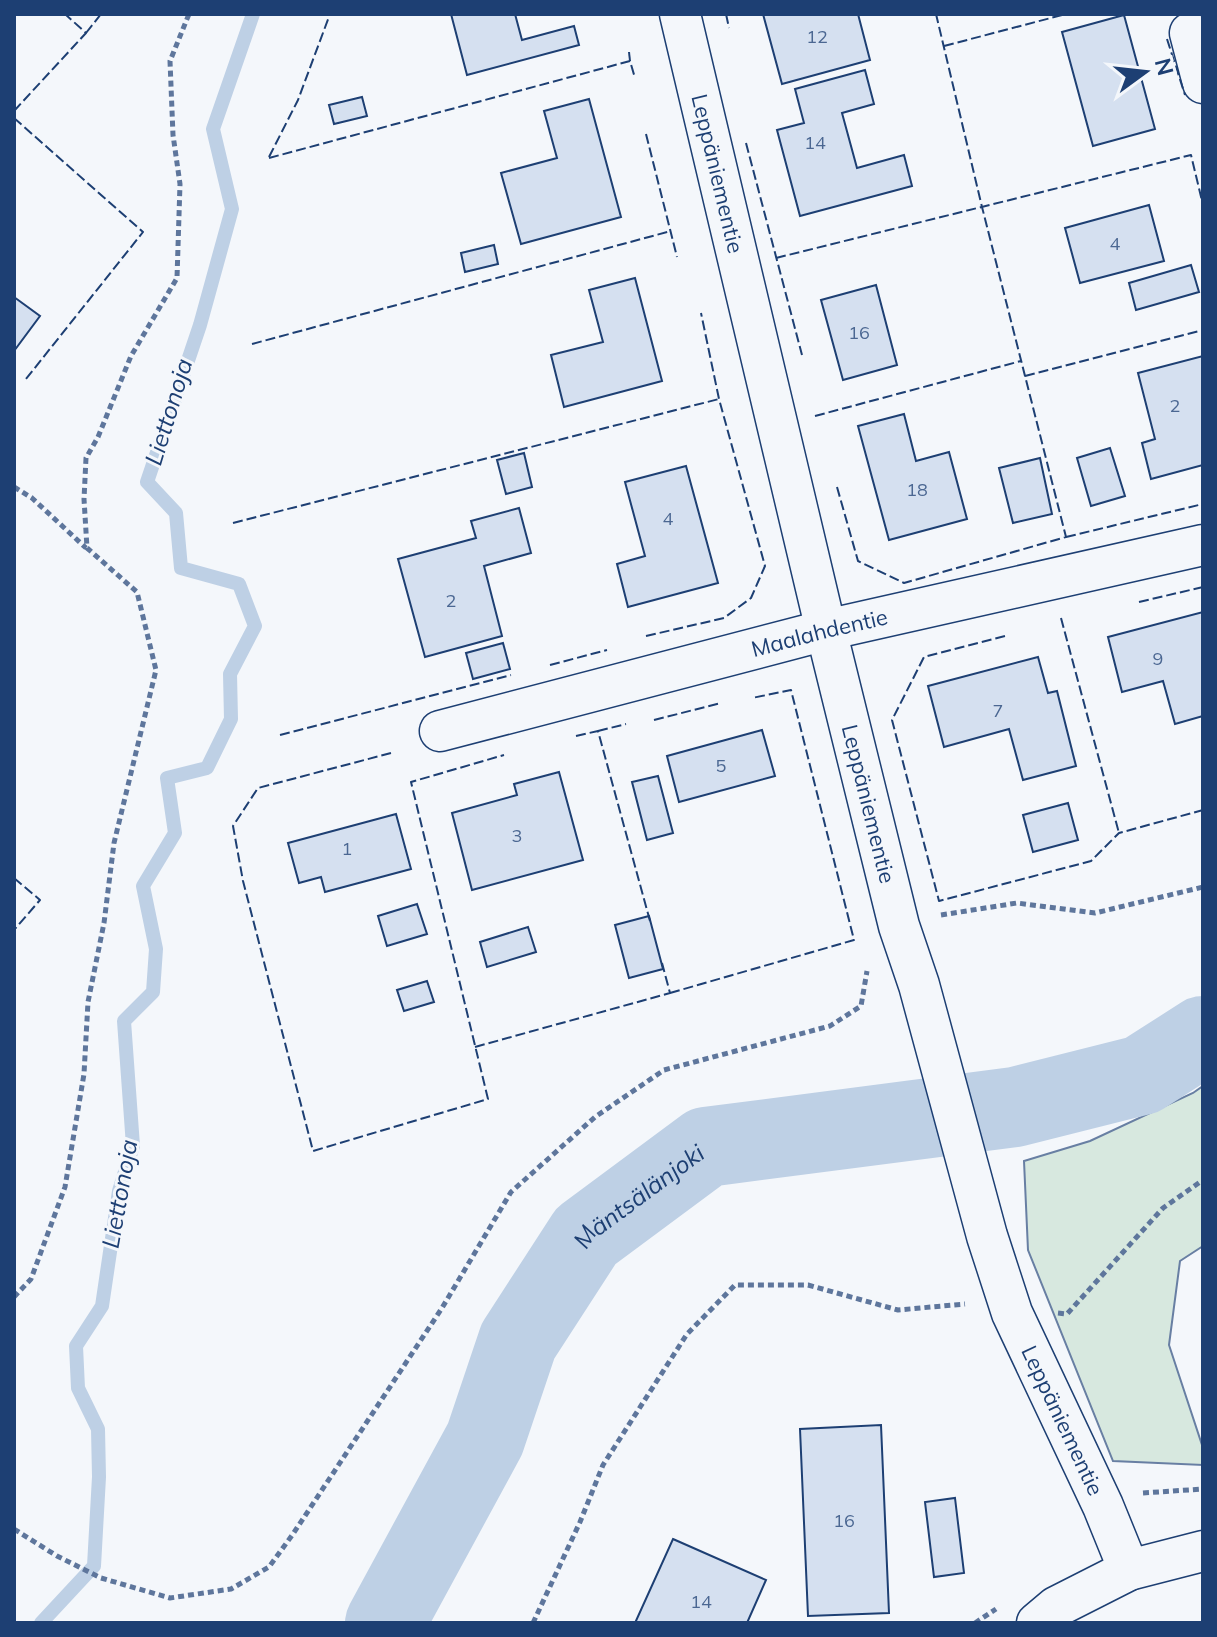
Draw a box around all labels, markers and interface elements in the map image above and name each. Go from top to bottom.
house number: 12 [806,25,828,48]
north arrow [1105,32,1185,112]
text: N [1149,55,1180,78]
street label: Leppäniementie [685,91,750,256]
house number: 14 [804,131,826,154]
house number: 4 [1110,232,1121,255]
house number: 16 [848,321,870,344]
water label: Liettonoja [138,355,198,469]
house number: 2 [1170,394,1180,417]
house number: 18 [906,478,928,501]
house number: 4 [663,507,674,530]
house number: 2 [446,589,456,612]
street label: Maalahdentie [748,603,890,663]
house number: 9 [1153,647,1163,670]
house number: 7 [993,699,1003,722]
street label: Leppäniementie [836,721,902,886]
house number: 5 [716,754,727,777]
house number: 3 [512,824,522,847]
house number: 1 [342,837,352,860]
water label: Liettonoja [95,1137,143,1250]
water label: Mäntsälänjoki [566,1137,710,1253]
street label: Leppäniementie [1015,1341,1110,1500]
house number: 16 [833,1509,855,1532]
house number: 14 [690,1590,712,1613]

